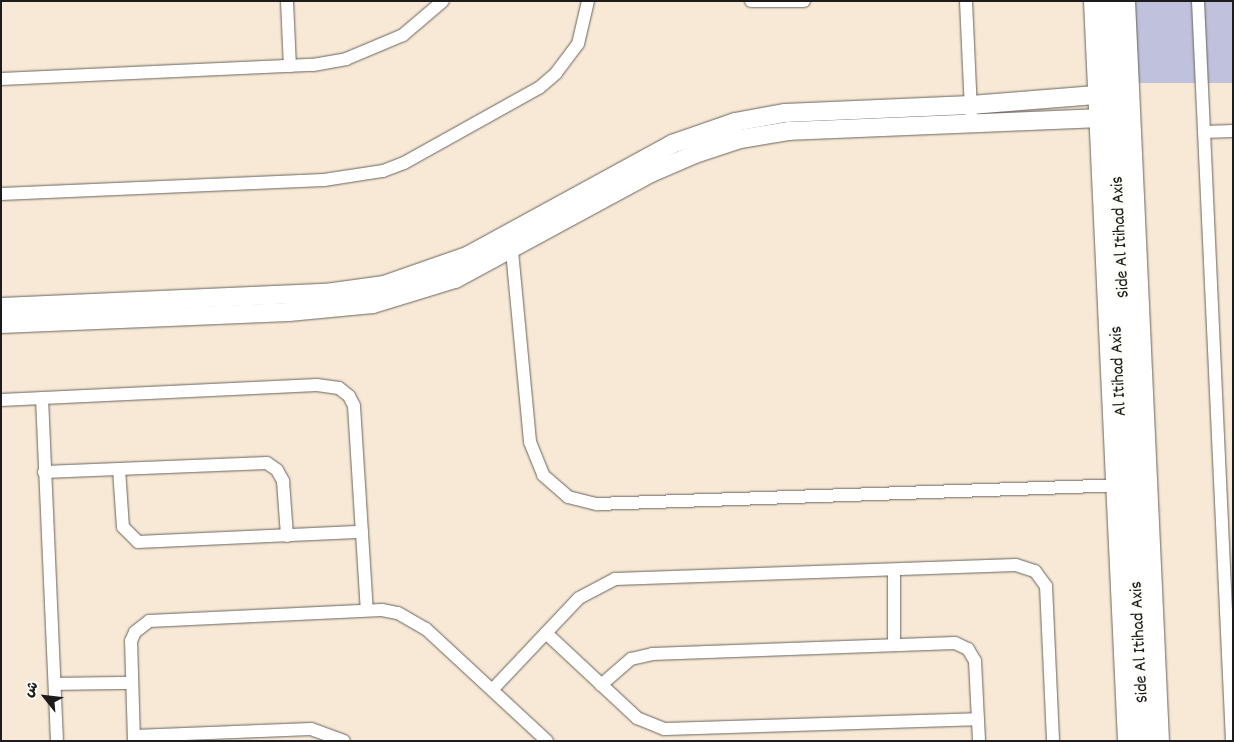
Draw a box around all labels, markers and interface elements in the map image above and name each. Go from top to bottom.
street label: Side Al Itihad Axis [1108,175,1136,299]
street label: Al Itihad Axis [1107,325,1133,417]
street label: Side Al Itihad Axis [1127,580,1155,704]
north arrow [20,672,70,722]
text: ش [19,678,44,701]

